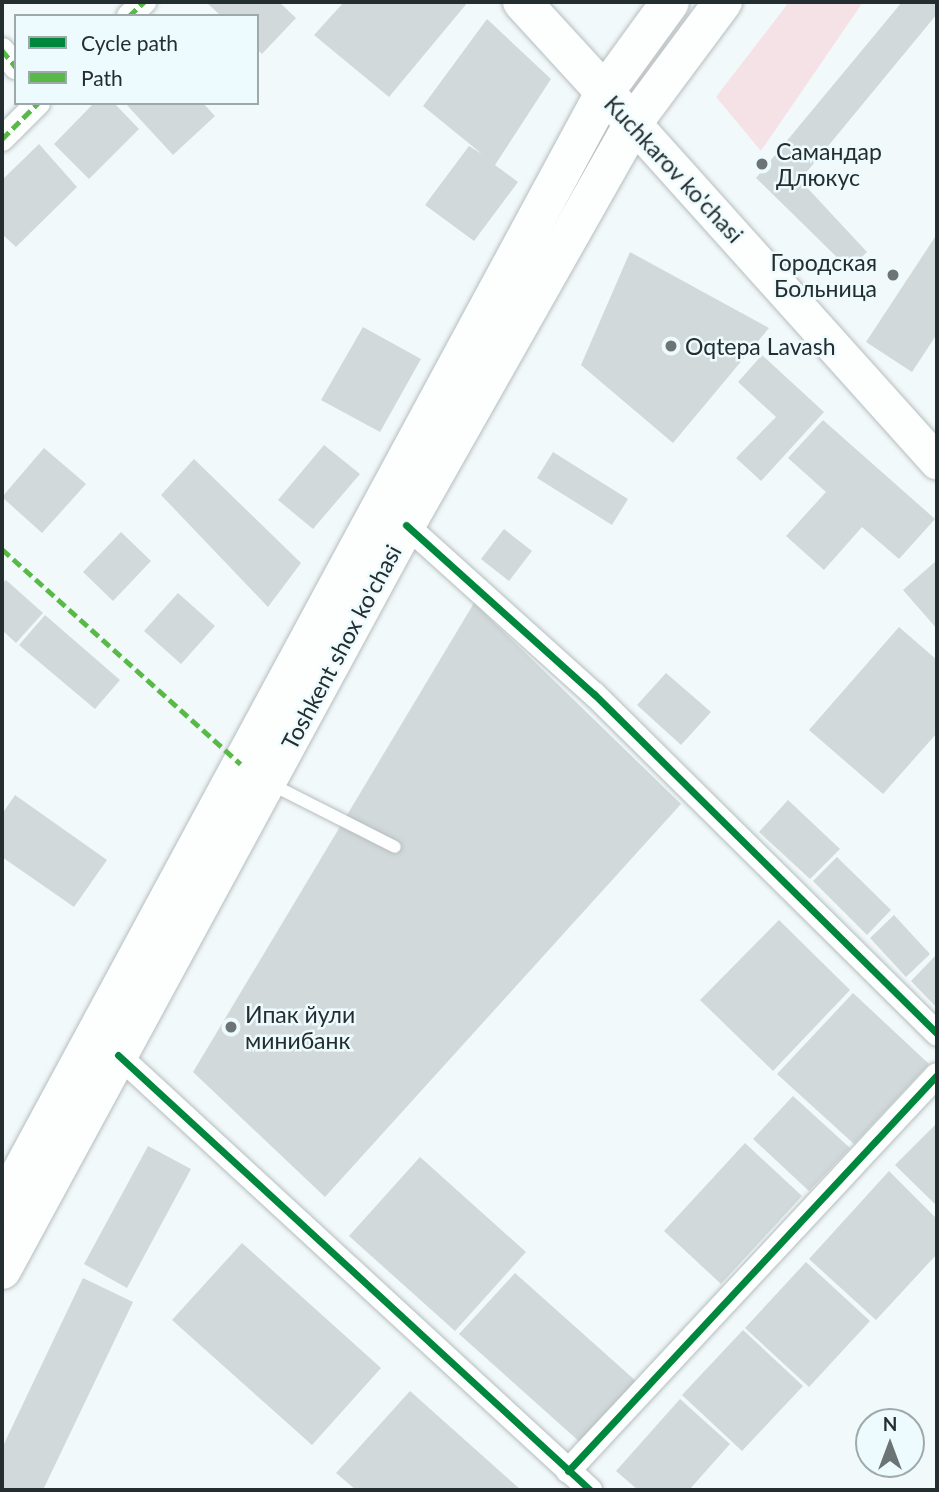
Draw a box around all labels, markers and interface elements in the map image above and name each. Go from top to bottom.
legend [14,14,259,105]
text: Cycle path [81,30,178,55]
text: Path [81,65,123,90]
street label: Kuchkarov ko'chasi [599,90,749,248]
place label: Самандар Длюкус [776,137,882,191]
marker: Самандар Длюкус [754,156,770,172]
place label: Городская Больница [770,248,877,302]
marker: Городская Больница [883,265,903,285]
place label: Oqtepa Lavash [685,332,836,360]
marker: Oqtepa Lavash [663,338,679,354]
street label: Toshkent shox ko'chasi [275,540,407,754]
place label: Ипак йули минибанк [245,1000,355,1054]
marker: Ипак йули минибанк [223,1019,239,1035]
north arrow [855,1408,925,1478]
text: N [883,1412,897,1435]

